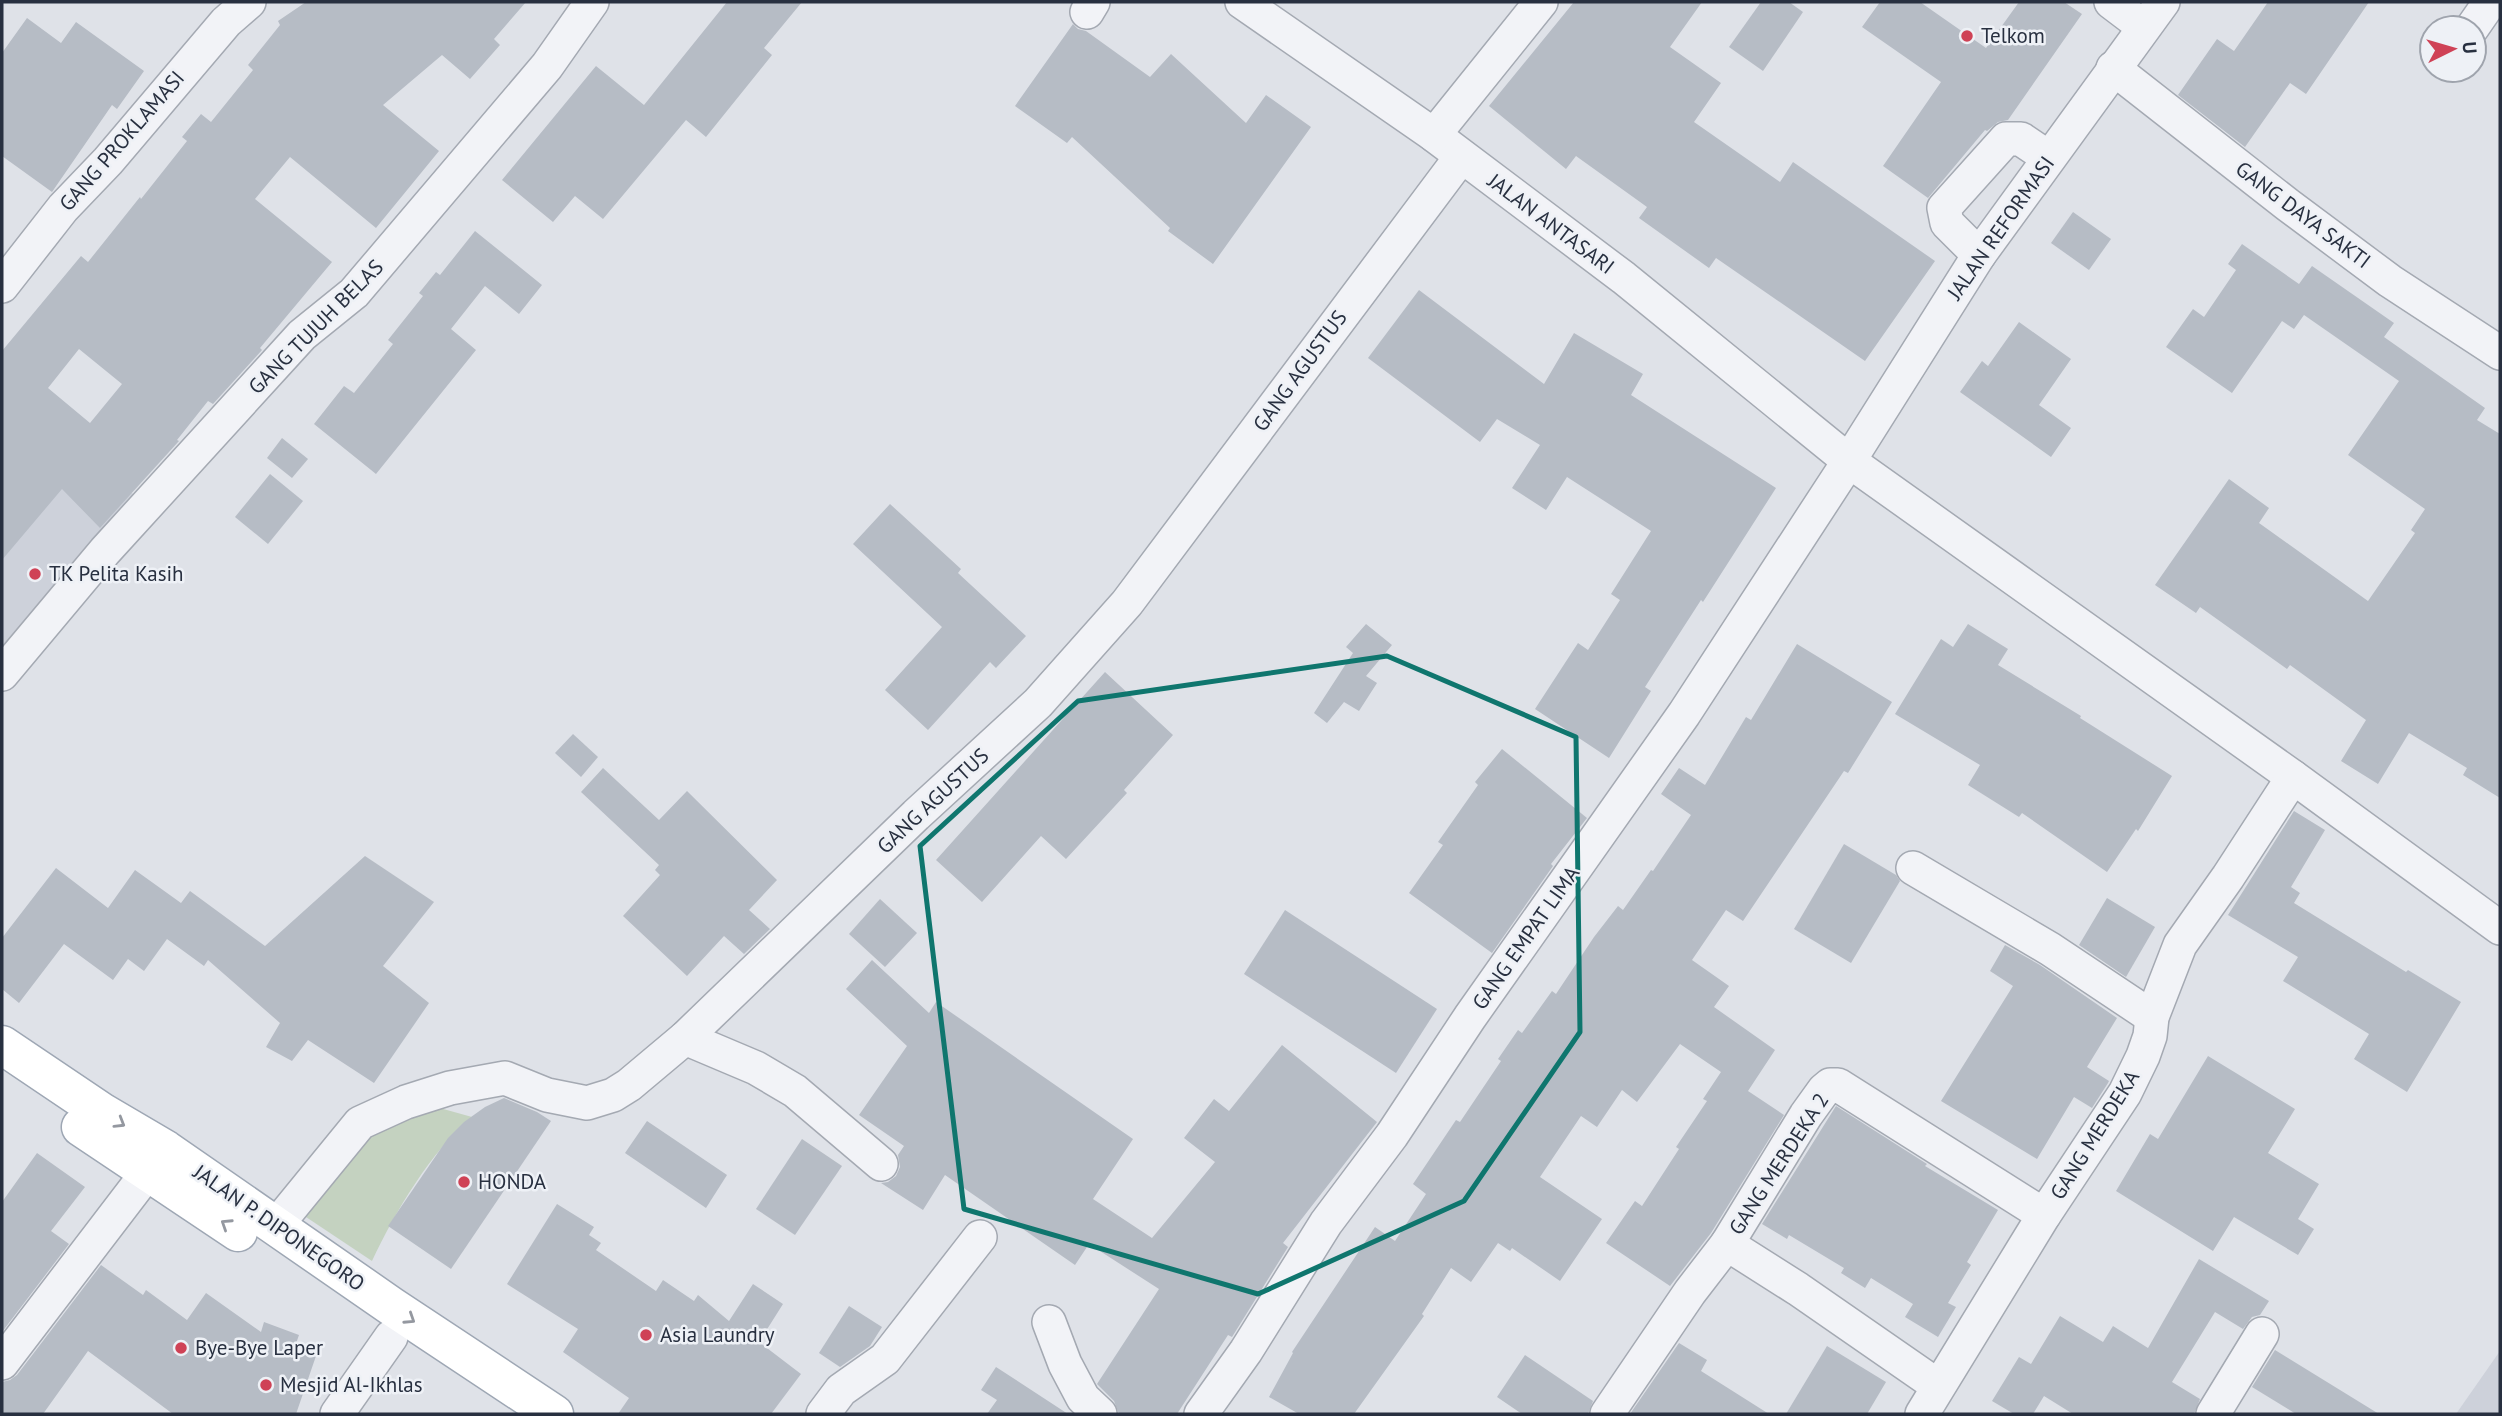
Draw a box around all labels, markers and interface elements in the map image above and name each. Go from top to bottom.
north arrow [2418,14,2488,84]
place label: Telkom [1981,22,2045,49]
marker: Telkom [1959,28,1975,44]
text: U [2457,41,2482,55]
street label: GANG PROKLAMASI [53,65,190,217]
street label: JALAN REFORMASI [1940,151,2060,306]
street label: GANG DAYA SAKTI [2230,155,2376,274]
street label: JALAN ANTASARI [1482,167,1620,280]
street label: GANG TUJUH BELAS [242,253,389,400]
street label: GANG AGUSTUS [1247,305,1353,436]
place label: TK Pelita Kasih [49,560,184,587]
marker: TK Pelita Kasih [27,566,43,582]
street label: GANG AGUSTUS [871,742,994,859]
street label: GANG EMPAT LIMA [1466,860,1586,1015]
street label: GANG MERDEKA [2044,1064,2145,1204]
street label: GANG MERDEKA 2 [1723,1088,1834,1240]
one-way arrow [113,1115,126,1128]
street label: JALAN P. DIPONEGORO [188,1158,370,1297]
place label: HONDA [478,1168,547,1195]
marker: HONDA [456,1174,472,1190]
one-way arrow [221,1220,234,1233]
one-way arrow [402,1311,415,1323]
place label: Asia Laundry [660,1321,775,1348]
marker: Asia Laundry [638,1327,654,1343]
place label: Bye-Bye Laper [195,1334,323,1361]
marker: Bye-Bye Laper [173,1340,189,1356]
place label: Mesjid Al-Ikhlas [280,1371,423,1398]
marker: Mesjid Al-Ikhlas [258,1377,274,1393]

